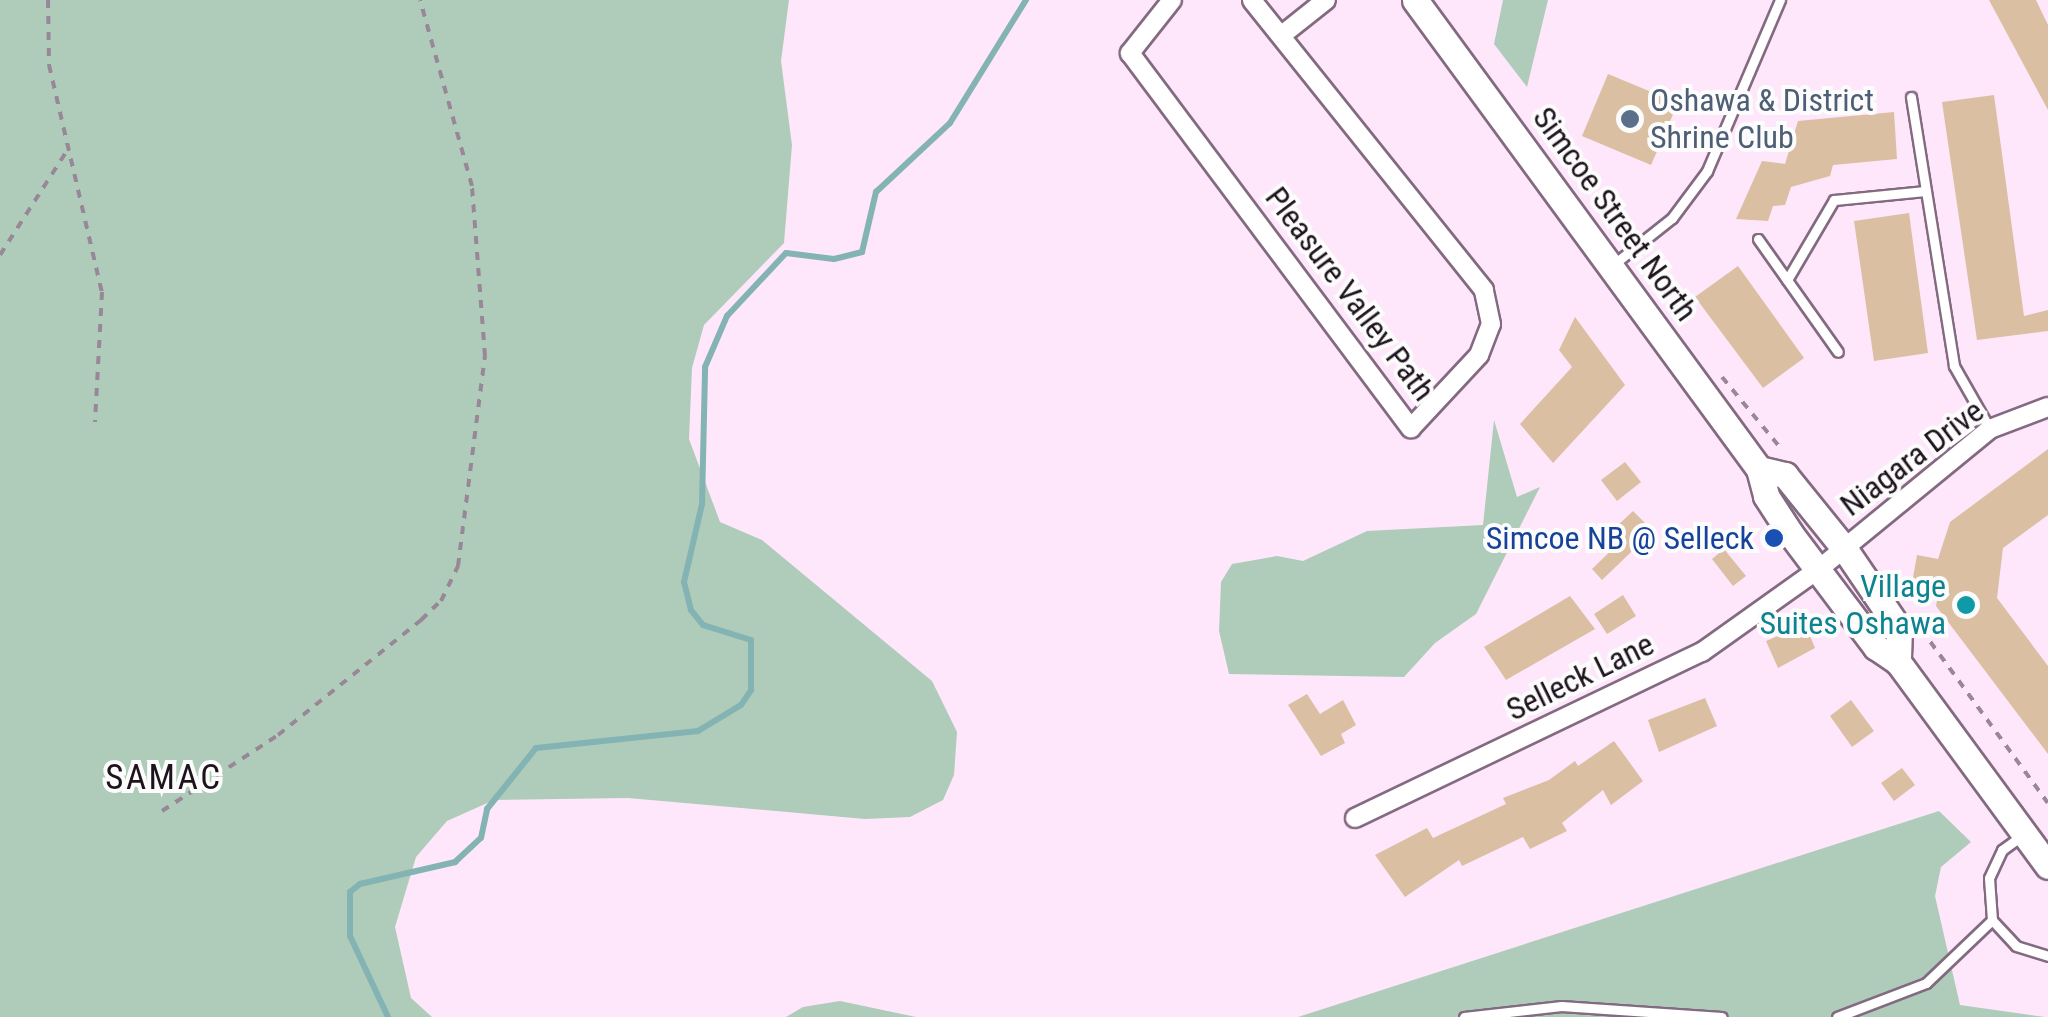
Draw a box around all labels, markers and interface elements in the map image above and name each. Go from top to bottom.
place label: Oshawa & District Shrine Club [1650,82,1874,157]
street label: Simcoe Street North [1525,100,1705,328]
marker: Oshawa & District Shrine Club [1619,108,1641,130]
street label: Pleasure Valley Path [1257,180,1443,408]
street label: Niagara Drive [1833,392,1991,524]
place label: Simcoe NB @ Selleck [1486,519,1754,557]
marker: Simcoe NB @ Selleck [1763,527,1785,549]
place label: Village Suites Oshawa [1759,568,1946,643]
marker: Village Suites Oshawa [1955,594,1977,616]
street label: Selleck Lane [1500,625,1660,729]
district label: SAMAC [105,757,223,799]

